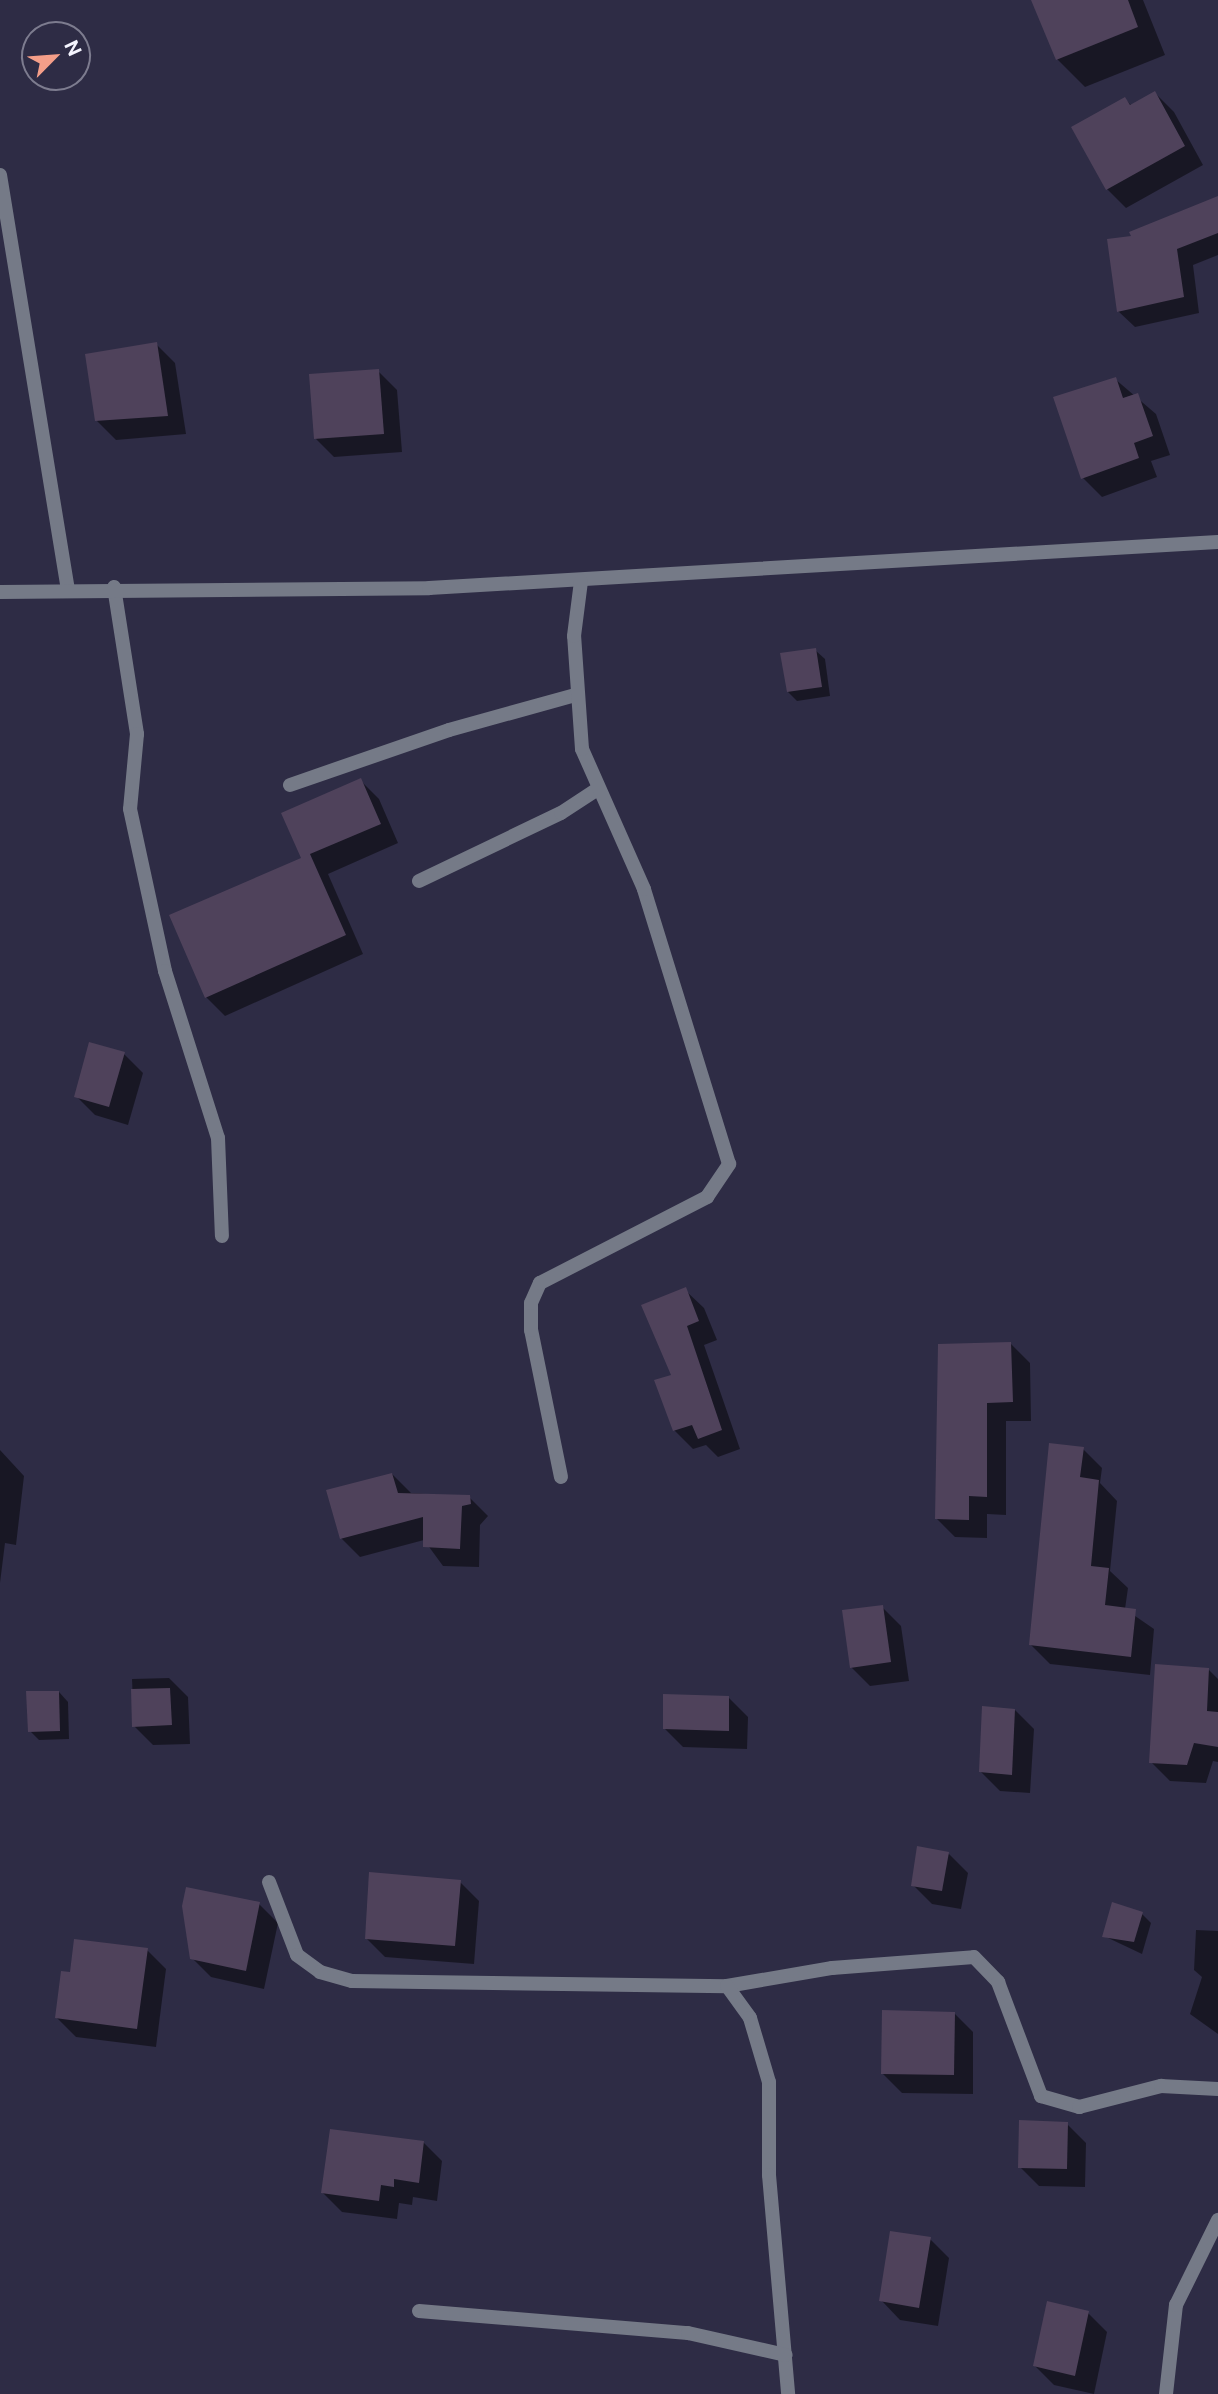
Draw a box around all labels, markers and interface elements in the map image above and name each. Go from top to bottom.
north arrow [21,21,91,91]
text: N [60,37,86,59]

